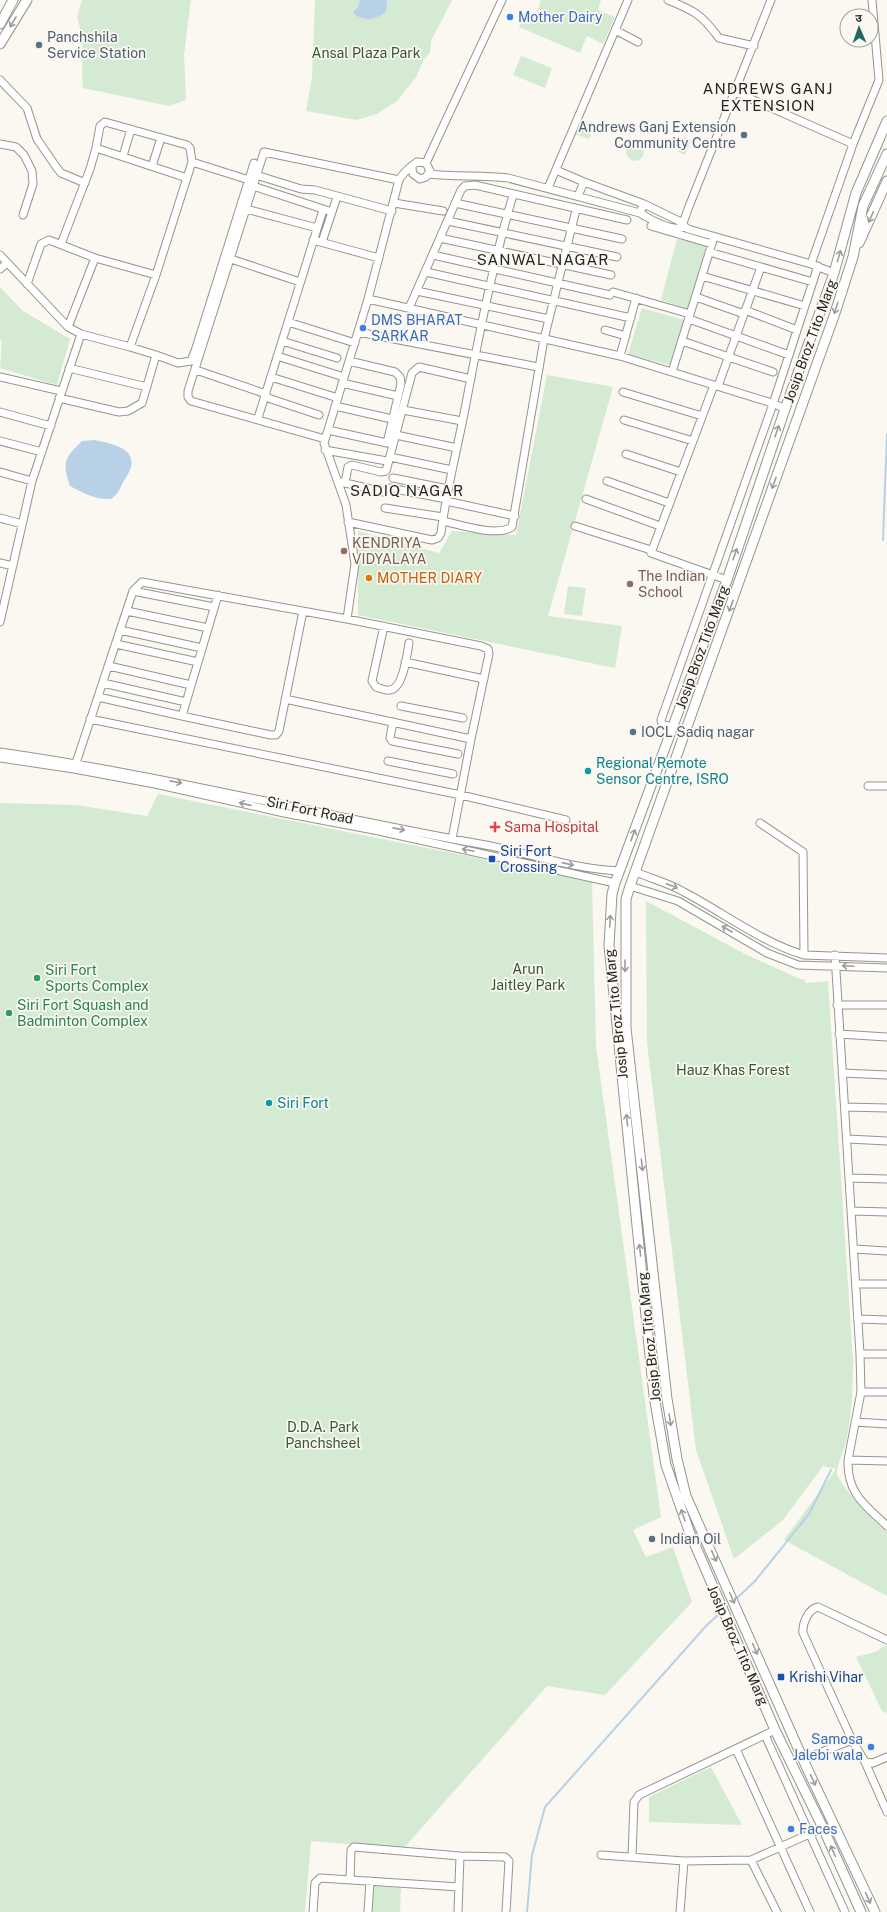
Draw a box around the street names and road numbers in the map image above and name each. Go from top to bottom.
street label: Josip Broz Tito Marg [780,277,840,405]
street label: Josip Broz Tito Marg [672,583,732,711]
street label: Siri Fort Road [265,793,355,827]
street label: Josip Broz Tito Marg [601,948,631,1080]
street label: Josip Broz Tito Marg [634,1271,664,1403]
street label: Josip Broz Tito Marg [704,1582,772,1708]

